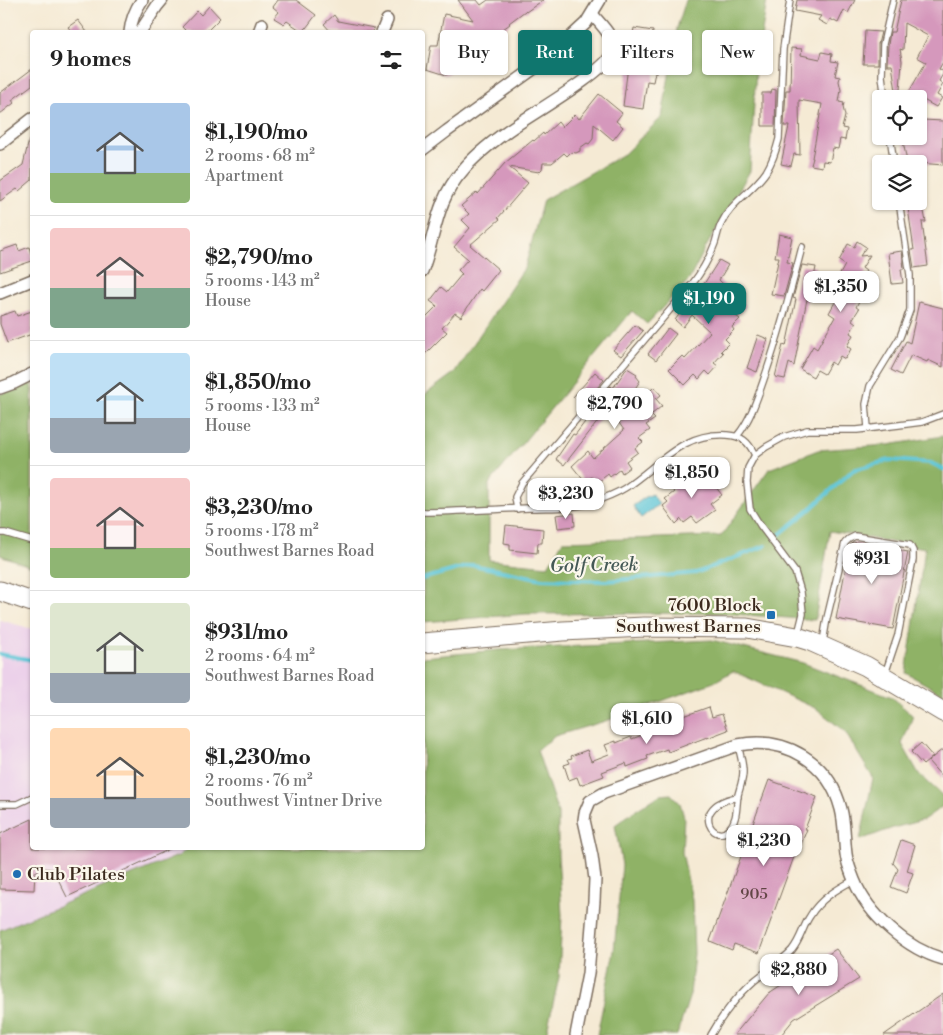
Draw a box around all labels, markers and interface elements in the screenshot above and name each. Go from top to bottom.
chip: Buy [440,30,508,75]
chip: Rent [518,30,592,75]
chip: Filters [602,30,692,75]
chip: New [702,30,773,75]
icon: filters [377,46,405,74]
text: 9 homes [50,47,131,73]
map controls [872,90,927,210]
button: locate [872,90,927,145]
text: $1,190/mo [205,120,308,146]
icon: home [90,123,150,183]
text: 2 rooms · 68 m² [205,146,315,166]
button: layers [872,155,927,210]
text: Apartment [205,166,284,186]
text: $2,790/mo [205,245,313,271]
icon: home [90,248,150,308]
pin: $1,350 [800,270,882,313]
text: 5 rooms · 143 m² [205,271,320,291]
text: $1,350 [814,277,868,297]
pin: $1,190 [668,282,750,325]
text: $1,190 [683,289,735,309]
text: House [205,291,251,311]
text: $1,850/mo [205,370,311,396]
icon: home [90,373,150,433]
pin: $2,790 [574,388,656,430]
text: $2,790 [587,394,643,414]
text: 5 rooms · 133 m² [205,396,320,416]
text: House [205,416,251,436]
pin: $1,850 [651,456,733,499]
text: $1,850 [665,463,719,483]
pin: $3,230 [525,478,607,520]
text: $3,230 [538,484,594,504]
text: $3,230/mo [205,495,313,521]
icon: home [90,498,150,558]
text: 5 rooms · 178 m² [205,521,319,541]
text: Southwest Barnes Road [205,541,374,561]
pin: $931 [842,542,902,585]
text: $931 [854,549,890,569]
water label: Golf Creek [550,552,639,578]
place label: 7600 Block Southwest Barnes [616,594,763,638]
marker: 7600 Block Southwest Barnes [765,609,777,621]
text: $931/mo [205,620,288,646]
icon: home [90,623,150,683]
text: 2 rooms · 64 m² [205,646,315,666]
text: Southwest Barnes Road [205,666,374,686]
pin: $1,610 [606,702,688,745]
text: $1,610 [622,709,672,729]
text: $1,230/mo [205,745,311,771]
icon: home [90,748,150,808]
text: 2 rooms · 76 m² [205,771,313,791]
text: Southwest Vintner Drive [205,791,382,811]
pin: $1,230 [723,824,805,867]
text: $1,230 [737,831,791,851]
place label: Club Pilates [27,863,125,886]
marker: Club Pilates [11,868,23,880]
house number: 905 [740,885,768,904]
pin: $2,880 [758,954,840,996]
text: $2,880 [771,960,827,980]

